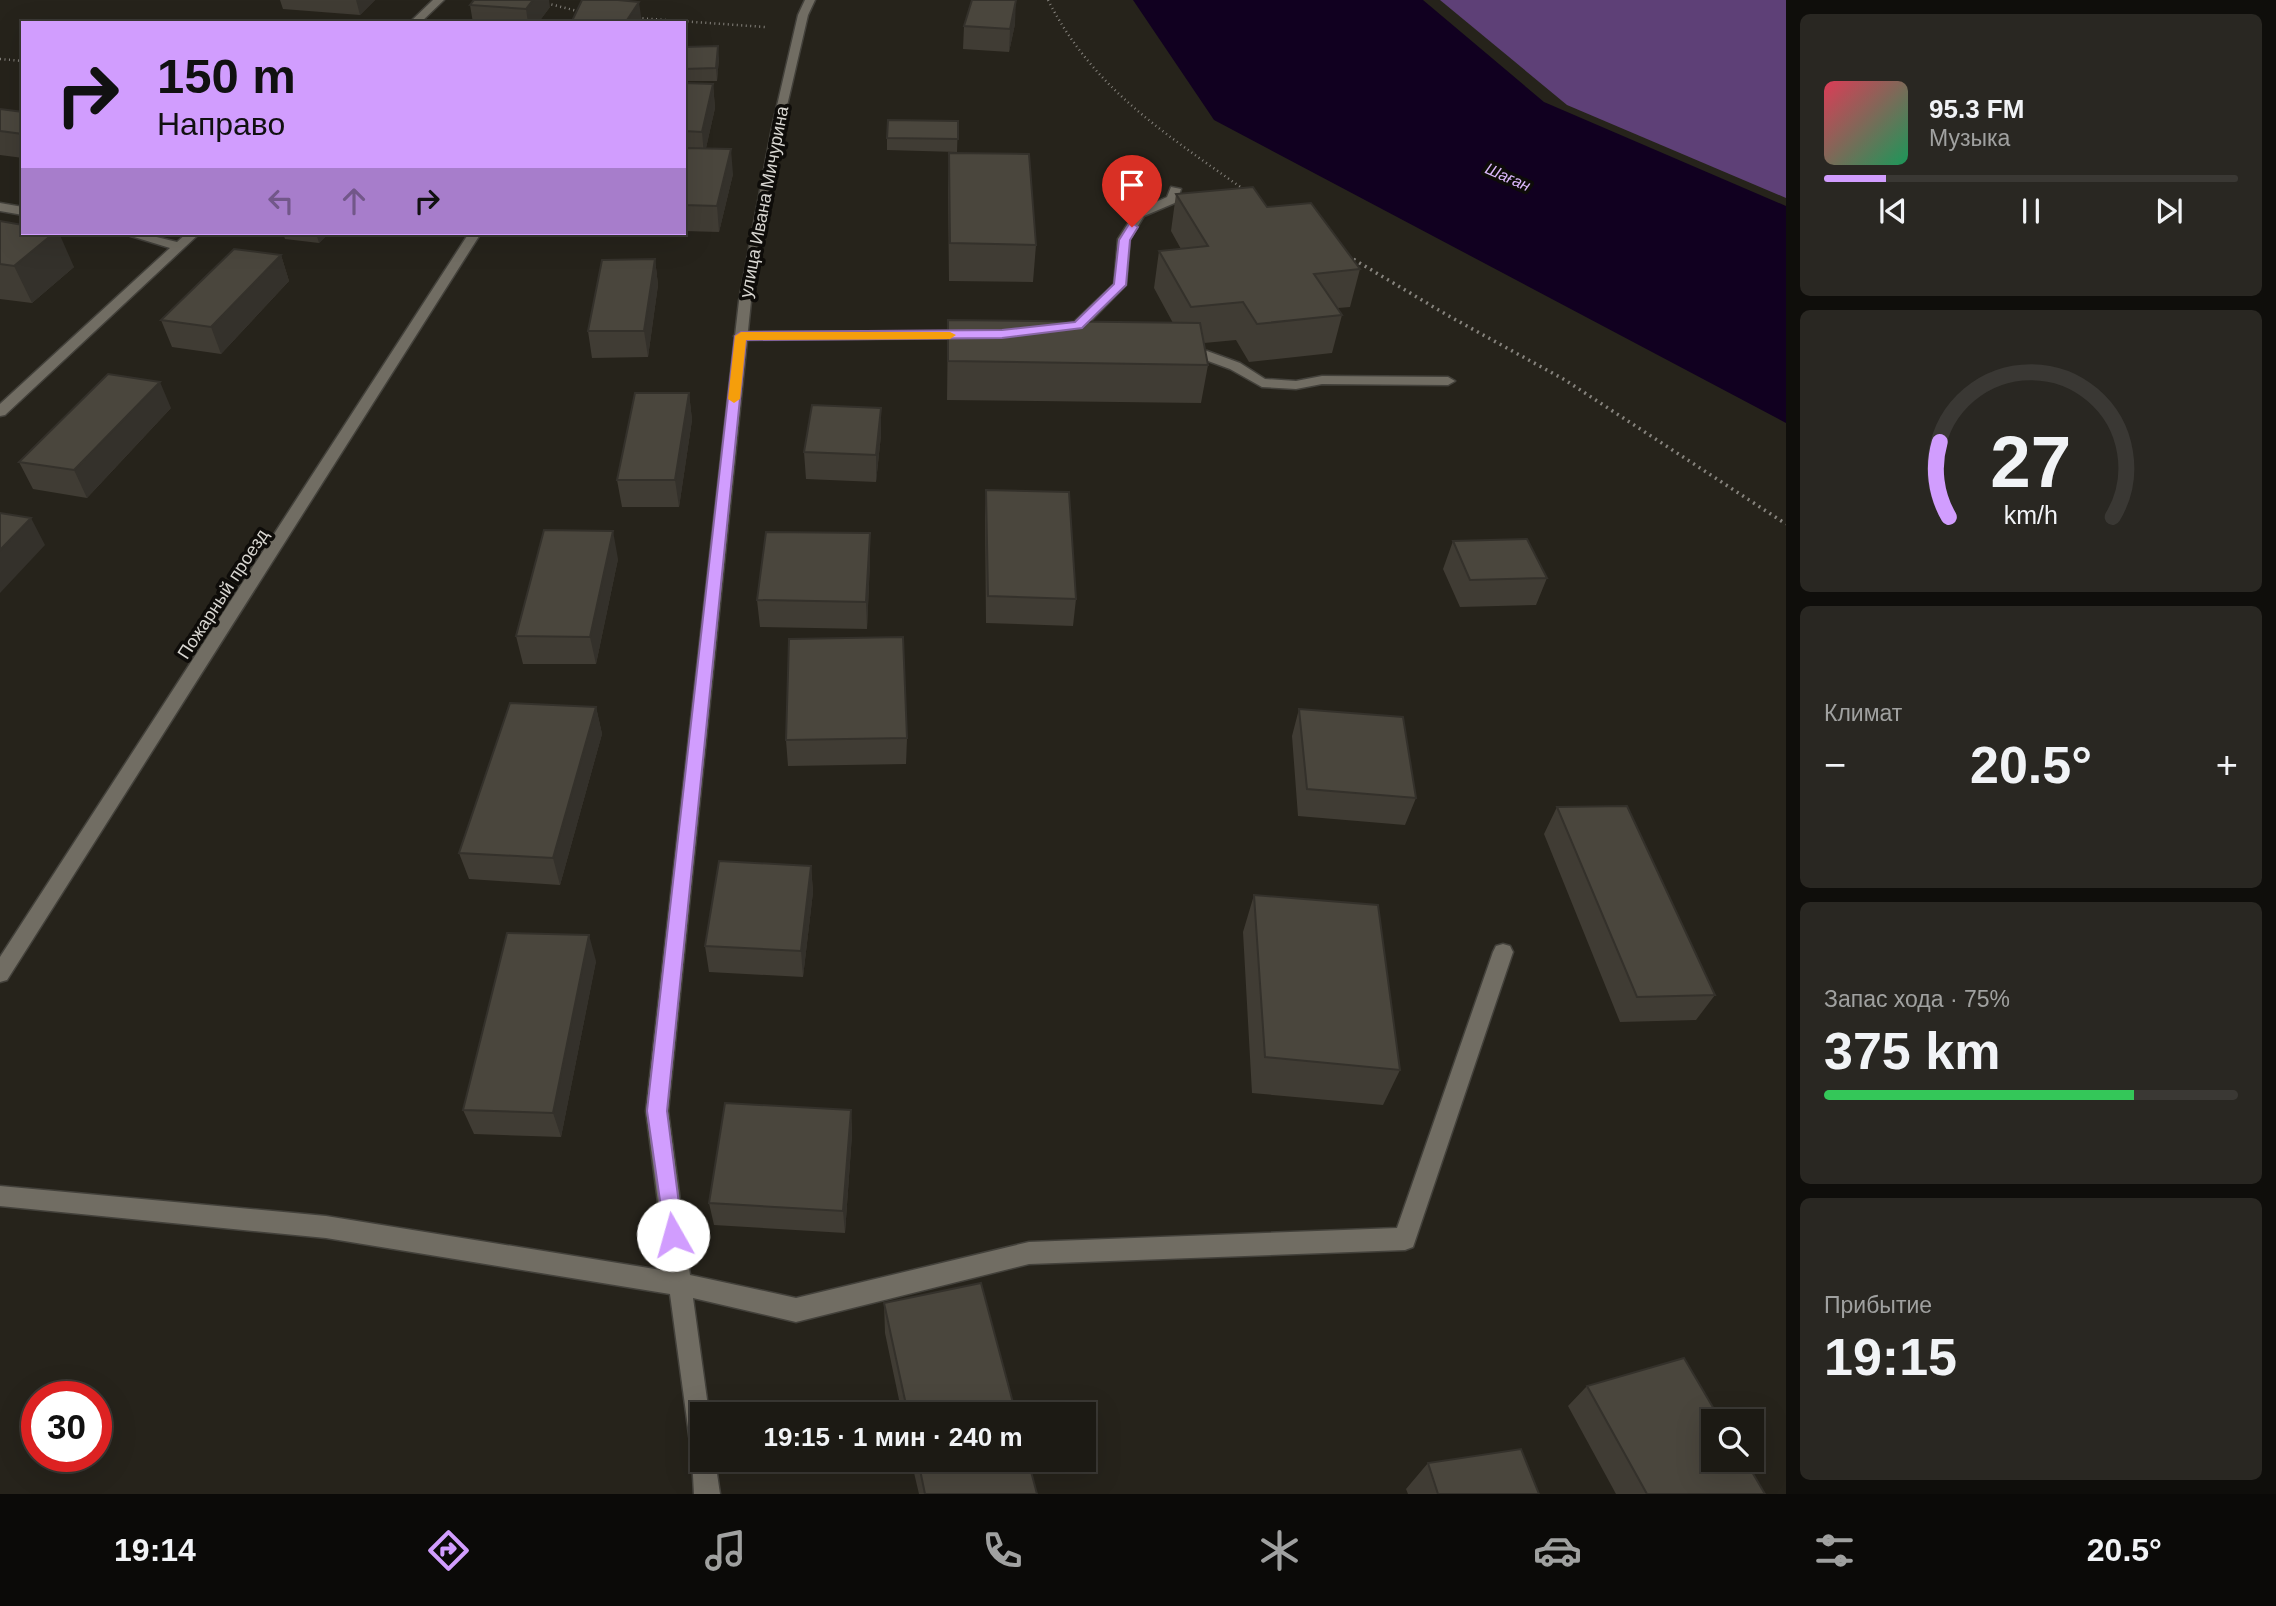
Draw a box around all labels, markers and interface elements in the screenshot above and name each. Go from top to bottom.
icon: right [42,49,133,140]
text: 150 m [157,49,296,103]
text: 95.3 FM [1929,94,2024,124]
street label: улица Ивана Мичурина [736,103,793,300]
text: Направо [157,106,285,142]
text: Музыка [1929,125,2010,151]
pin [1102,155,1162,227]
water label: Шаған [1483,160,1533,194]
icon: arrive [1113,166,1151,204]
icon: left [262,182,300,220]
icon: ahead [335,182,373,220]
icon: right [408,182,446,220]
icon: previous [1874,192,1912,230]
icon: pause [2012,192,2050,230]
icon: next [2150,192,2188,230]
text: 27 [1991,421,2071,502]
text: km/h [2004,501,2058,529]
street label: Пожарный проезд [174,525,273,663]
text: Климат [1824,700,1902,726]
text: 20.5° [1970,736,2092,794]
text: − [1824,744,1846,786]
text: + [2216,744,2238,786]
text: Запас хода · 75% [1824,986,2010,1012]
text: 375 km [1824,1022,2000,1080]
position arrow [636,1198,710,1272]
text: Прибытие [1824,1292,1932,1318]
text: 19:15 [1824,1328,1957,1386]
speed limit sign: 30 [21,1381,112,1472]
map controls [1701,1409,1764,1472]
button: search [1701,1409,1764,1472]
text: 19:15 · 1 мин · 240 m [763,1422,1023,1452]
icon: directions [424,1526,473,1575]
icon: music [701,1526,750,1575]
icon: phone [978,1526,1027,1575]
icon: climate [1255,1526,1304,1575]
icon: car [1533,1526,1582,1575]
icon: filters [1810,1526,1859,1575]
text: 19:14 [114,1532,196,1568]
text: 20.5° [2087,1532,2162,1568]

